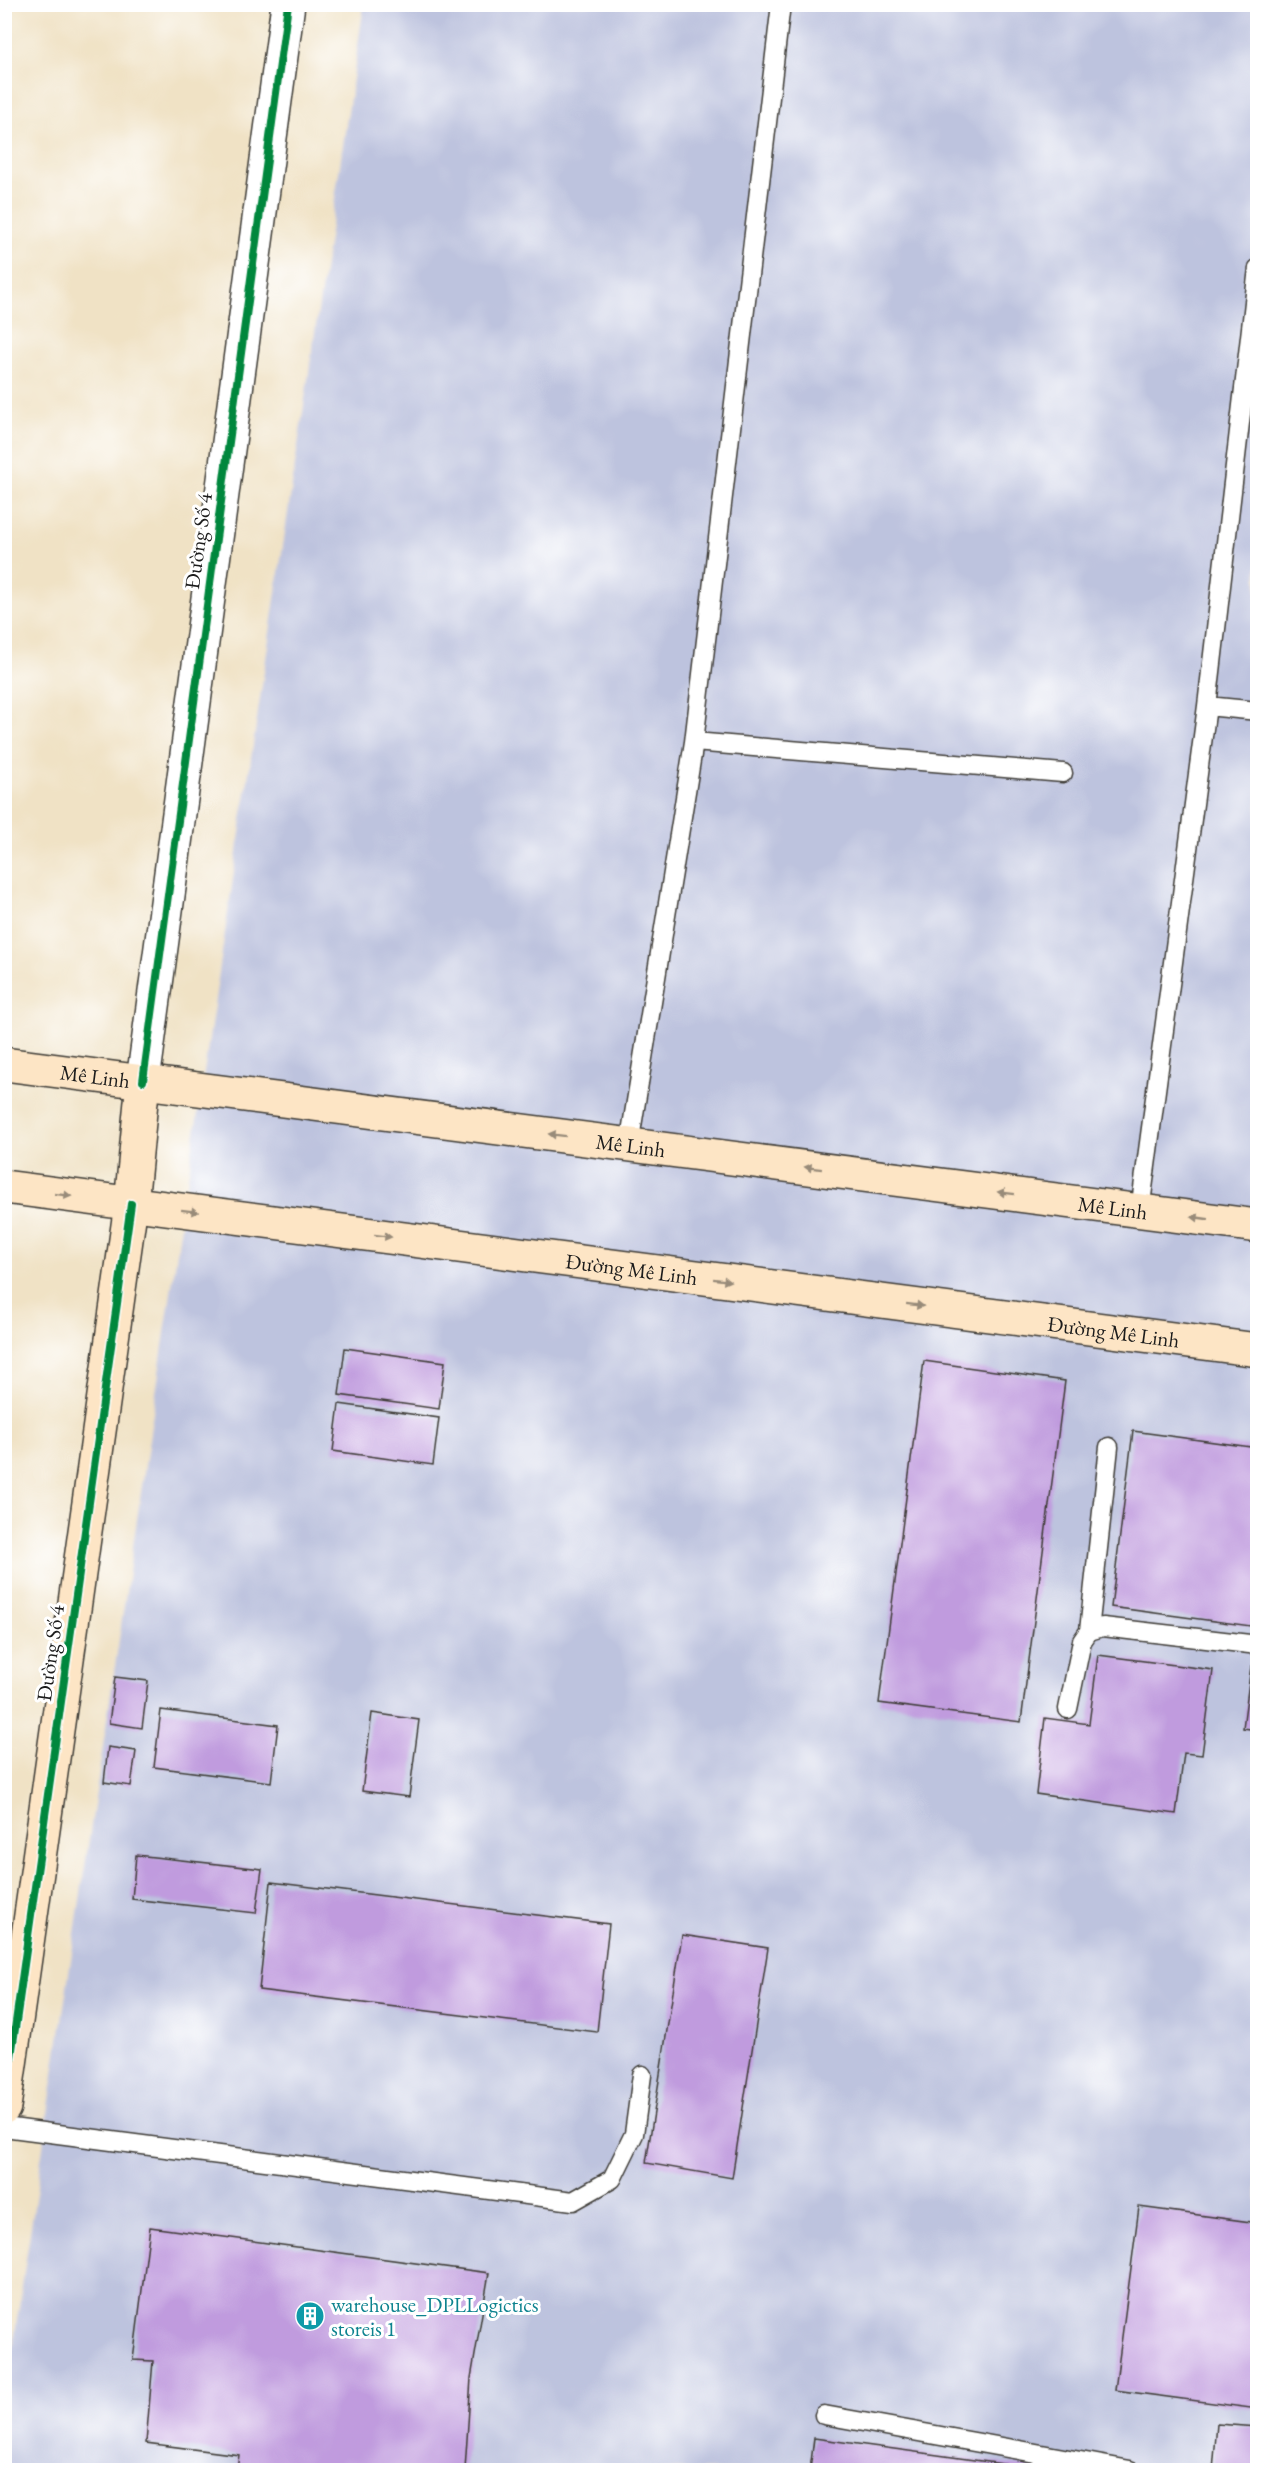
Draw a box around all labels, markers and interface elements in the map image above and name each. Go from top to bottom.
street label: Đường Số 4 [178,490,218,591]
street label: Mê Linh [59,1058,132,1094]
street label: Mê Linh [594,1127,668,1163]
one-way arrow [547,1131,566,1140]
one-way arrow [803,1164,822,1173]
one-way arrow [997,1189,1016,1198]
street label: Mê Linh [1076,1189,1150,1225]
one-way arrow [53,1190,72,1199]
one-way arrow [180,1207,199,1216]
one-way arrow [1190,1214,1209,1223]
one-way arrow [373,1232,392,1241]
street label: Đường Mê Linh [564,1247,700,1291]
one-way arrow [713,1276,732,1285]
one-way arrow [906,1301,925,1310]
street label: Đường Mê Linh [1046,1309,1182,1353]
street label: Đường Số 4 [30,1602,70,1703]
place label: warehouse_DPLLogictics storeis 1 [331,2291,539,2342]
building icon: warehouse_DPLLogictics storeis 1 [294,2300,326,2332]

